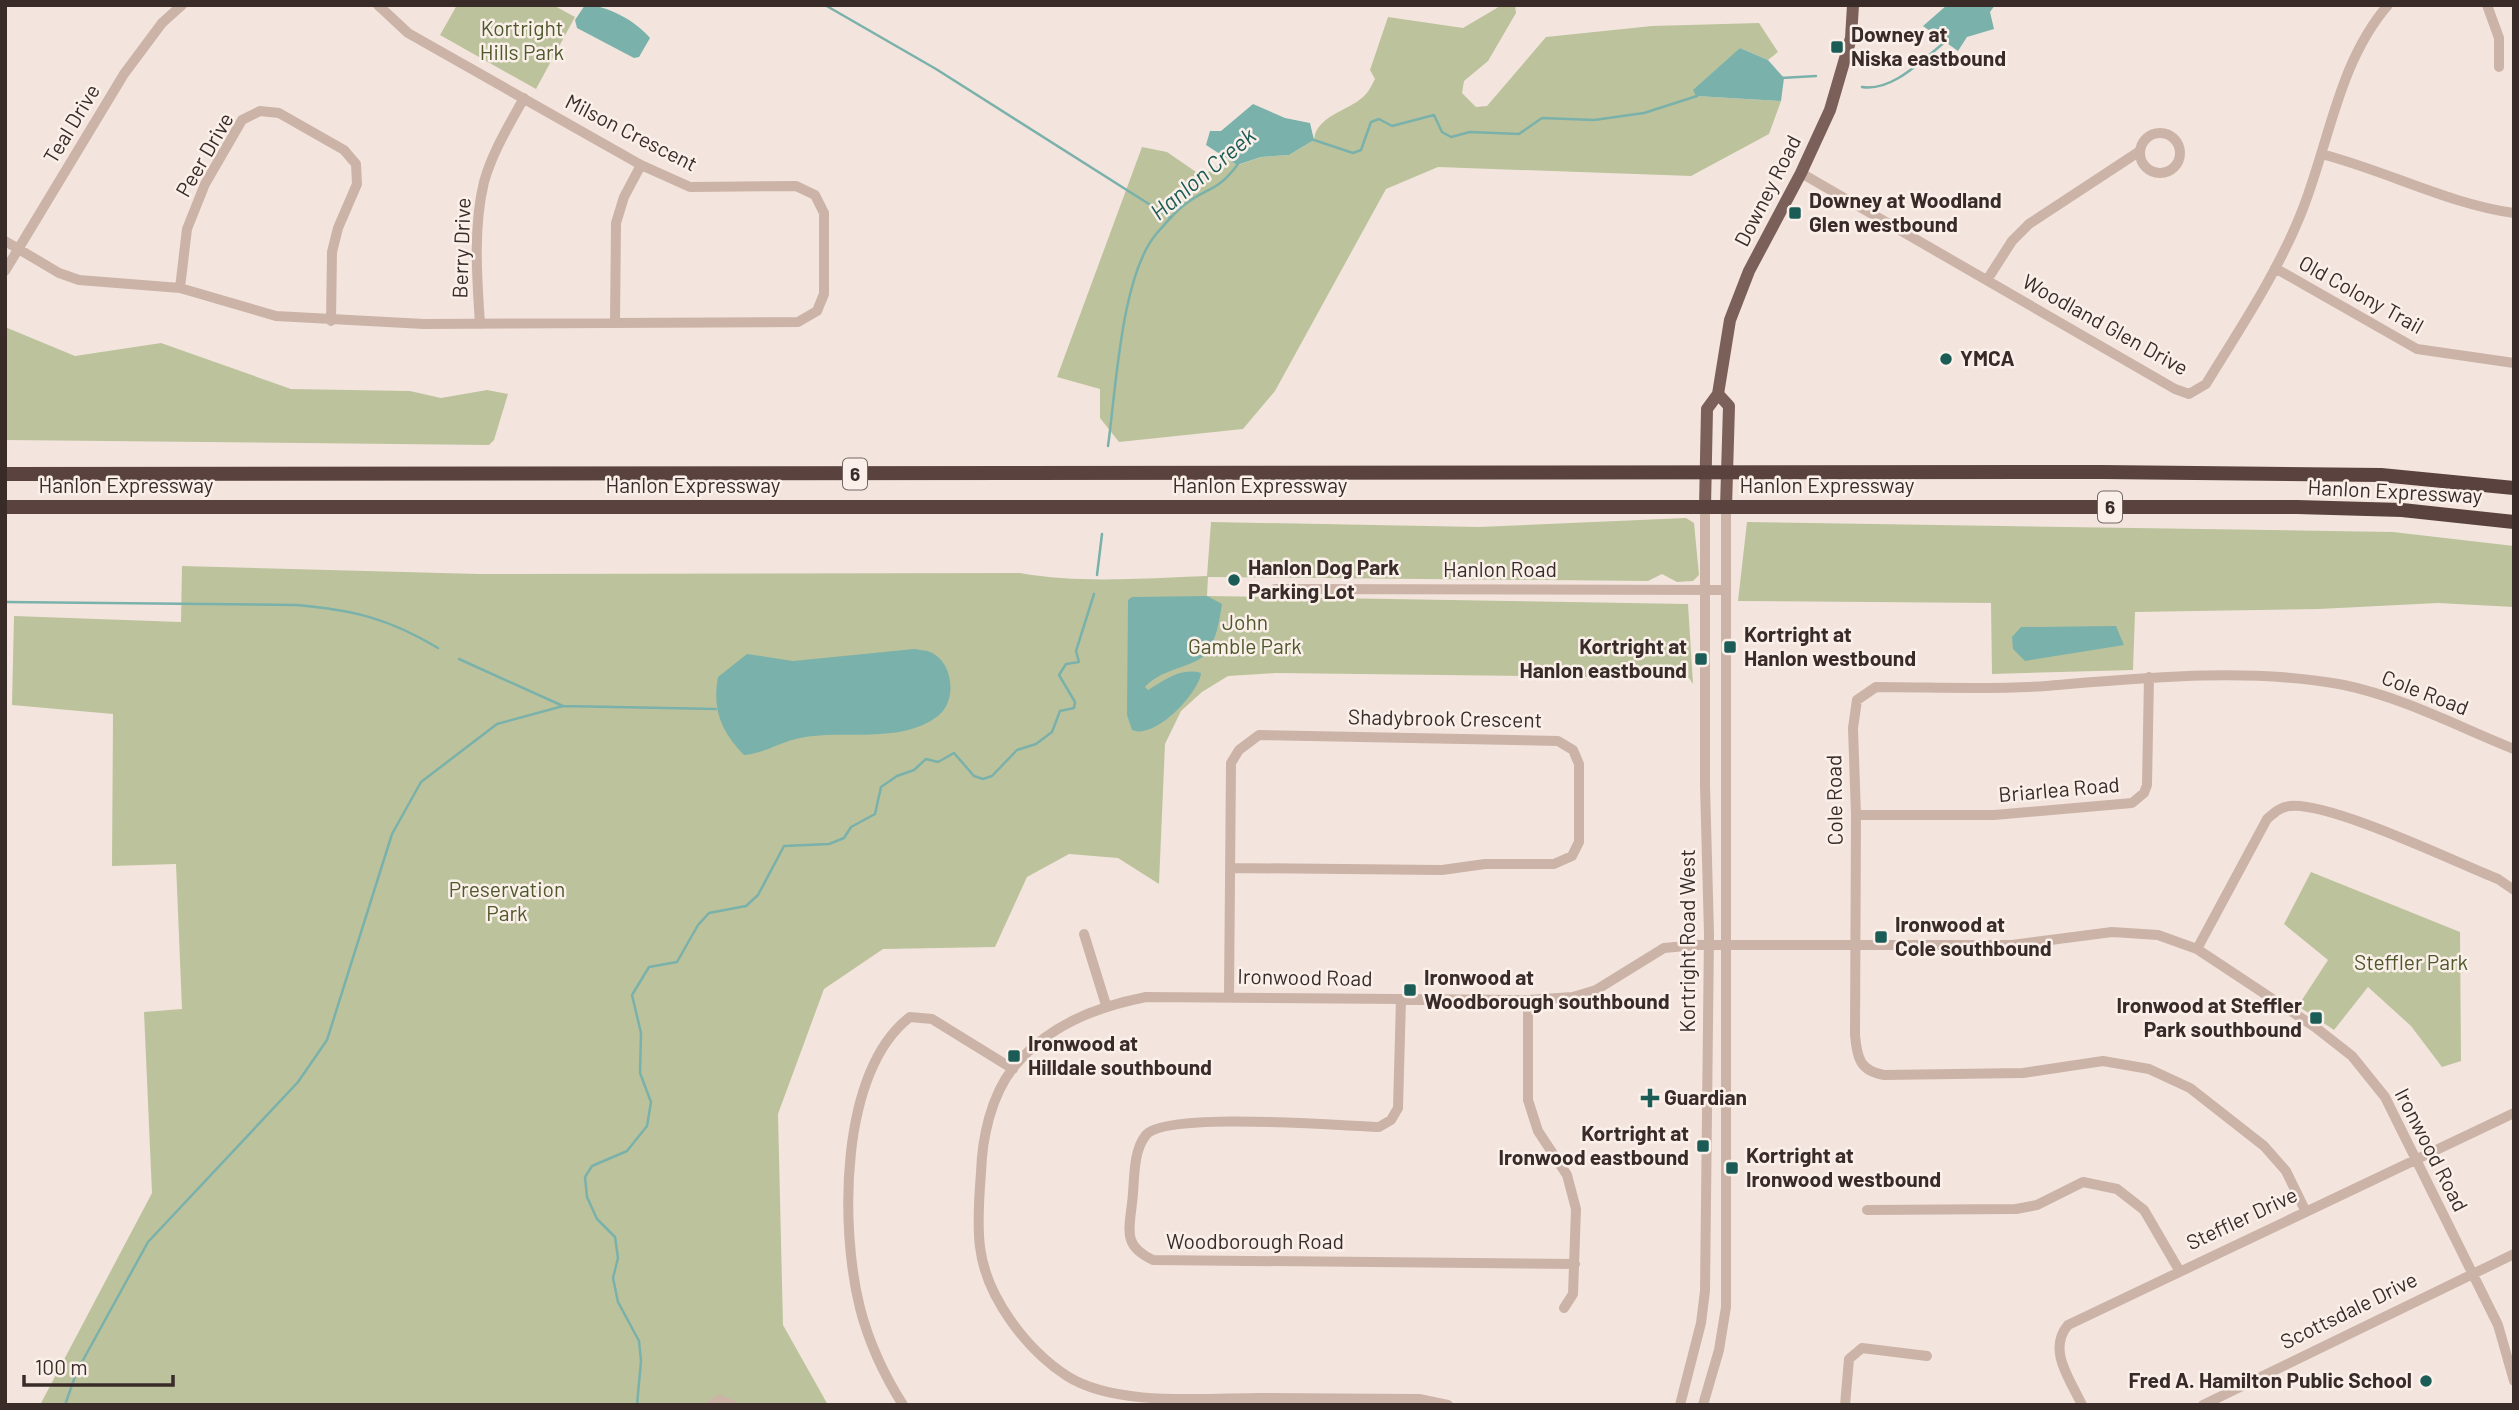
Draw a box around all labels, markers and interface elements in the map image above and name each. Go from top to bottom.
park label: Kortright Hills Park [480,15,564,64]
place label: Downey at Niska eastbound [1851,21,2006,70]
marker: Downey at Niska eastbound [1829,39,1845,55]
street label: Teal Drive [37,79,104,167]
street label: Milson Crescent [562,88,702,176]
street label: Peer Drive [170,108,238,201]
water label: Hanlon Creek [1144,121,1261,225]
street label: Downey Road [1728,130,1805,250]
place label: Downey at Woodland Glen westbound [1809,187,2002,236]
street label: Berry Drive [446,197,475,299]
marker: Downey at Woodland Glen westbound [1787,205,1803,221]
street label: Old Colony Trail [2295,249,2428,338]
street label: Woodland Glen Drive [2019,268,2193,380]
place label: YMCA [1960,345,2015,370]
marker: YMCA [1938,351,1954,367]
road number: 6 [843,458,867,489]
street label: Hanlon Expressway [39,472,214,497]
street label: Hanlon Expressway [606,472,781,497]
street label: Hanlon Expressway [1173,472,1348,497]
street label: Hanlon Expressway [1740,472,1915,497]
street label: Hanlon Expressway [2307,473,2483,508]
road number: 6 [2098,492,2122,522]
place label: Hanlon Dog Park Parking Lot [1248,554,1400,603]
street label: Hanlon Road [1443,556,1557,581]
marker: Hanlon Dog Park Parking Lot [1226,572,1242,588]
park label: John Gamble Park [1188,609,1302,658]
place label: Kortright at Hanlon westbound [1744,621,1916,670]
place label: Kortright at Hanlon eastbound [1520,633,1687,682]
marker: Kortright at Hanlon westbound [1722,639,1738,655]
marker: Kortright at Hanlon eastbound [1693,651,1709,667]
street label: Cole Road [2379,664,2472,720]
street label: Shadybrook Crescent [1348,703,1542,732]
street label: Cole Road [1820,754,1847,846]
street label: Briarlea Road [1997,771,2121,806]
street label: Kortright Road West [1674,849,1699,1033]
park label: Preservation Park [449,876,565,925]
place label: Ironwood at Cole southbound [1895,911,2052,960]
marker: Ironwood at Cole southbound [1873,929,1889,945]
park label: Steffler Park [2354,949,2468,974]
street label: Ironwood Road [1237,963,1373,990]
place label: Ironwood at Woodborough southbound [1424,964,1670,1013]
marker: Ironwood at Woodborough southbound [1402,982,1418,998]
place label: Ironwood at Steffler Park southbound [2117,992,2302,1041]
marker: Ironwood at Steffler Park southbound [2308,1010,2324,1026]
place label: Ironwood at Hilldale southbound [1028,1030,1212,1079]
marker: Ironwood at Hilldale southbound [1006,1048,1022,1064]
street label: Ironwood Road [2390,1083,2474,1215]
place label: Guardian [1664,1084,1747,1109]
marker: Guardian [1642,1090,1658,1106]
place label: Kortright at Ironwood eastbound [1499,1120,1689,1169]
marker: Kortright at Ironwood eastbound [1695,1138,1711,1154]
place label: Kortright at Ironwood westbound [1746,1142,1941,1191]
marker: Kortright at Ironwood westbound [1724,1160,1740,1176]
street label: Steffler Drive [2182,1181,2301,1254]
street label: Woodborough Road [1166,1228,1344,1253]
street label: Scottsdale Drive [2276,1266,2421,1354]
scale bar [24,1344,173,1388]
text: 100 m [35,1354,88,1379]
place label: Fred A. Hamilton Public School [2129,1367,2412,1392]
marker: Fred A. Hamilton Public School [2418,1373,2434,1389]

